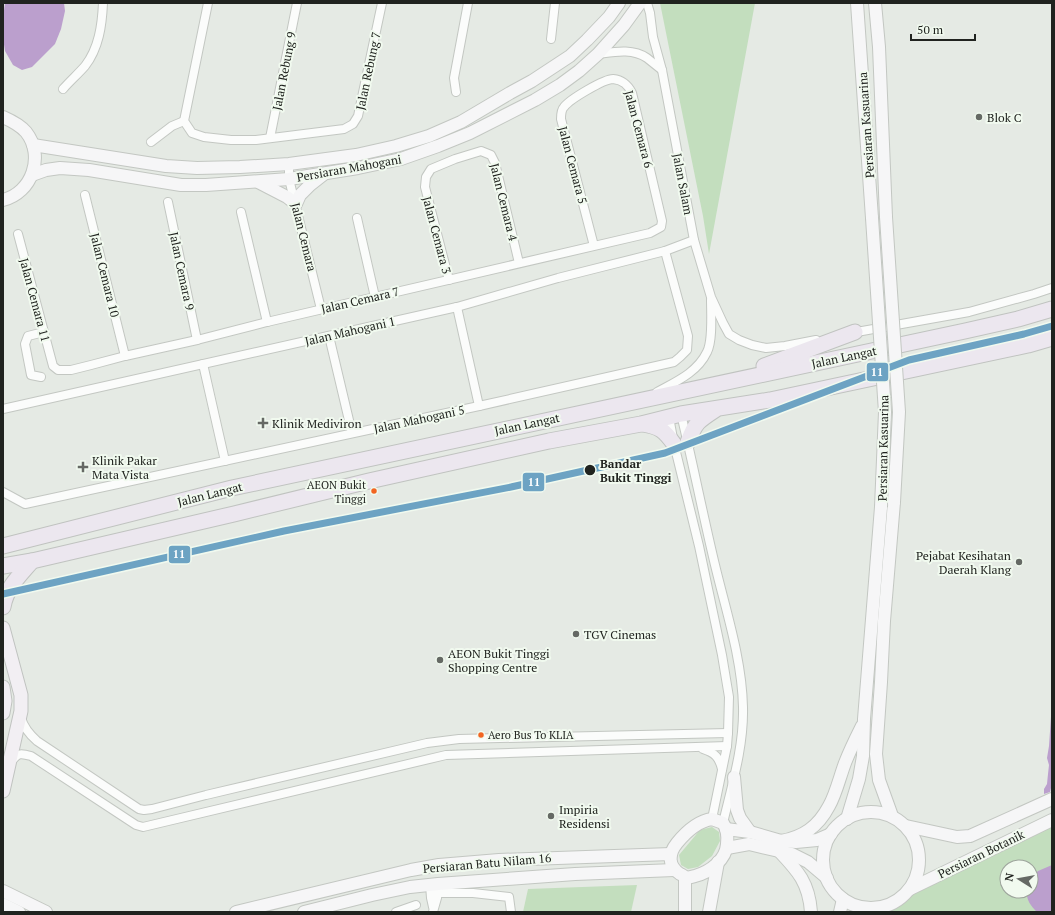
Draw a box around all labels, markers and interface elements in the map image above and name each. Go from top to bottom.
scale bar [911,16,975,42]
text: 50 m [917,22,944,37]
street label: Jalan Rebung 9 [269,31,299,111]
street label: Jalan Rebung 7 [352,31,384,111]
street label: Persiaran Kasuarina [855,71,877,179]
street label: Jalan Cemara 6 [621,89,657,170]
place label: Blok C [987,110,1022,125]
marker: Blok C [974,112,984,122]
street label: Jalan Cemara 5 [555,125,591,205]
street label: Persiaran Mahogani [295,151,403,185]
street label: Jalan Salam [670,152,696,217]
street label: Jalan Cemara 4 [487,161,521,243]
street label: Jalan Cemara 3 [419,195,455,275]
street label: Jalan Cemara [288,201,320,273]
street label: Jalan Cemara 9 [166,230,198,312]
street label: Jalan Cemara 10 [87,231,123,319]
street label: Jalan Cemara 11 [17,256,53,344]
street label: Jalan Cemara 7 [319,284,401,316]
street label: Jalan Mahogani 1 [303,313,397,349]
street label: Jalan Langat [810,343,879,371]
line badge: 11 [866,362,889,382]
text: 11 [871,365,883,379]
street label: Persiaran Kasuarina [875,395,891,501]
street label: Jalan Mahogani 5 [372,402,466,436]
street label: Jalan Langat [493,410,562,438]
place label: Klinik Mediviron [272,416,362,431]
marker: Klinik Mediviron [257,417,269,429]
place label: Klinik Pakar Mata Vista [92,453,157,482]
place label: Bandar Bukit Tinggi [600,456,672,485]
marker: Klinik Pakar Mata Vista [77,461,89,473]
marker: Bandar Bukit Tinggi [583,463,597,477]
line badge: 11 [522,472,545,492]
text: 11 [528,475,540,489]
place label: AEON Bukit Tinggi [307,478,366,506]
street label: Jalan Langat [176,479,245,509]
marker: AEON Bukit Tinggi [369,486,379,496]
line badge: 11 [168,545,191,564]
text: 11 [173,547,185,561]
place label: Pejabat Kesihatan Daerah Klang [916,548,1012,577]
marker: Pejabat Kesihatan Daerah Klang [1014,557,1024,567]
place label: TGV Cinemas [584,627,656,642]
marker: TGV Cinemas [571,629,581,639]
place label: AEON Bukit Tinggi Shopping Centre [448,646,550,675]
marker: AEON Bukit Tinggi Shopping Centre [435,655,445,665]
place label: Aero Bus To KLIA [488,728,574,742]
marker: Aero Bus To KLIA [476,730,486,740]
place label: Impiria Residensi [559,802,610,831]
marker: Impiria Residensi [546,811,556,821]
street label: Persiaran Botanik [935,826,1027,881]
street label: Persiaran Batu Nilam 16 [422,850,552,876]
north arrow [999,859,1039,899]
text: N [1002,871,1017,883]

